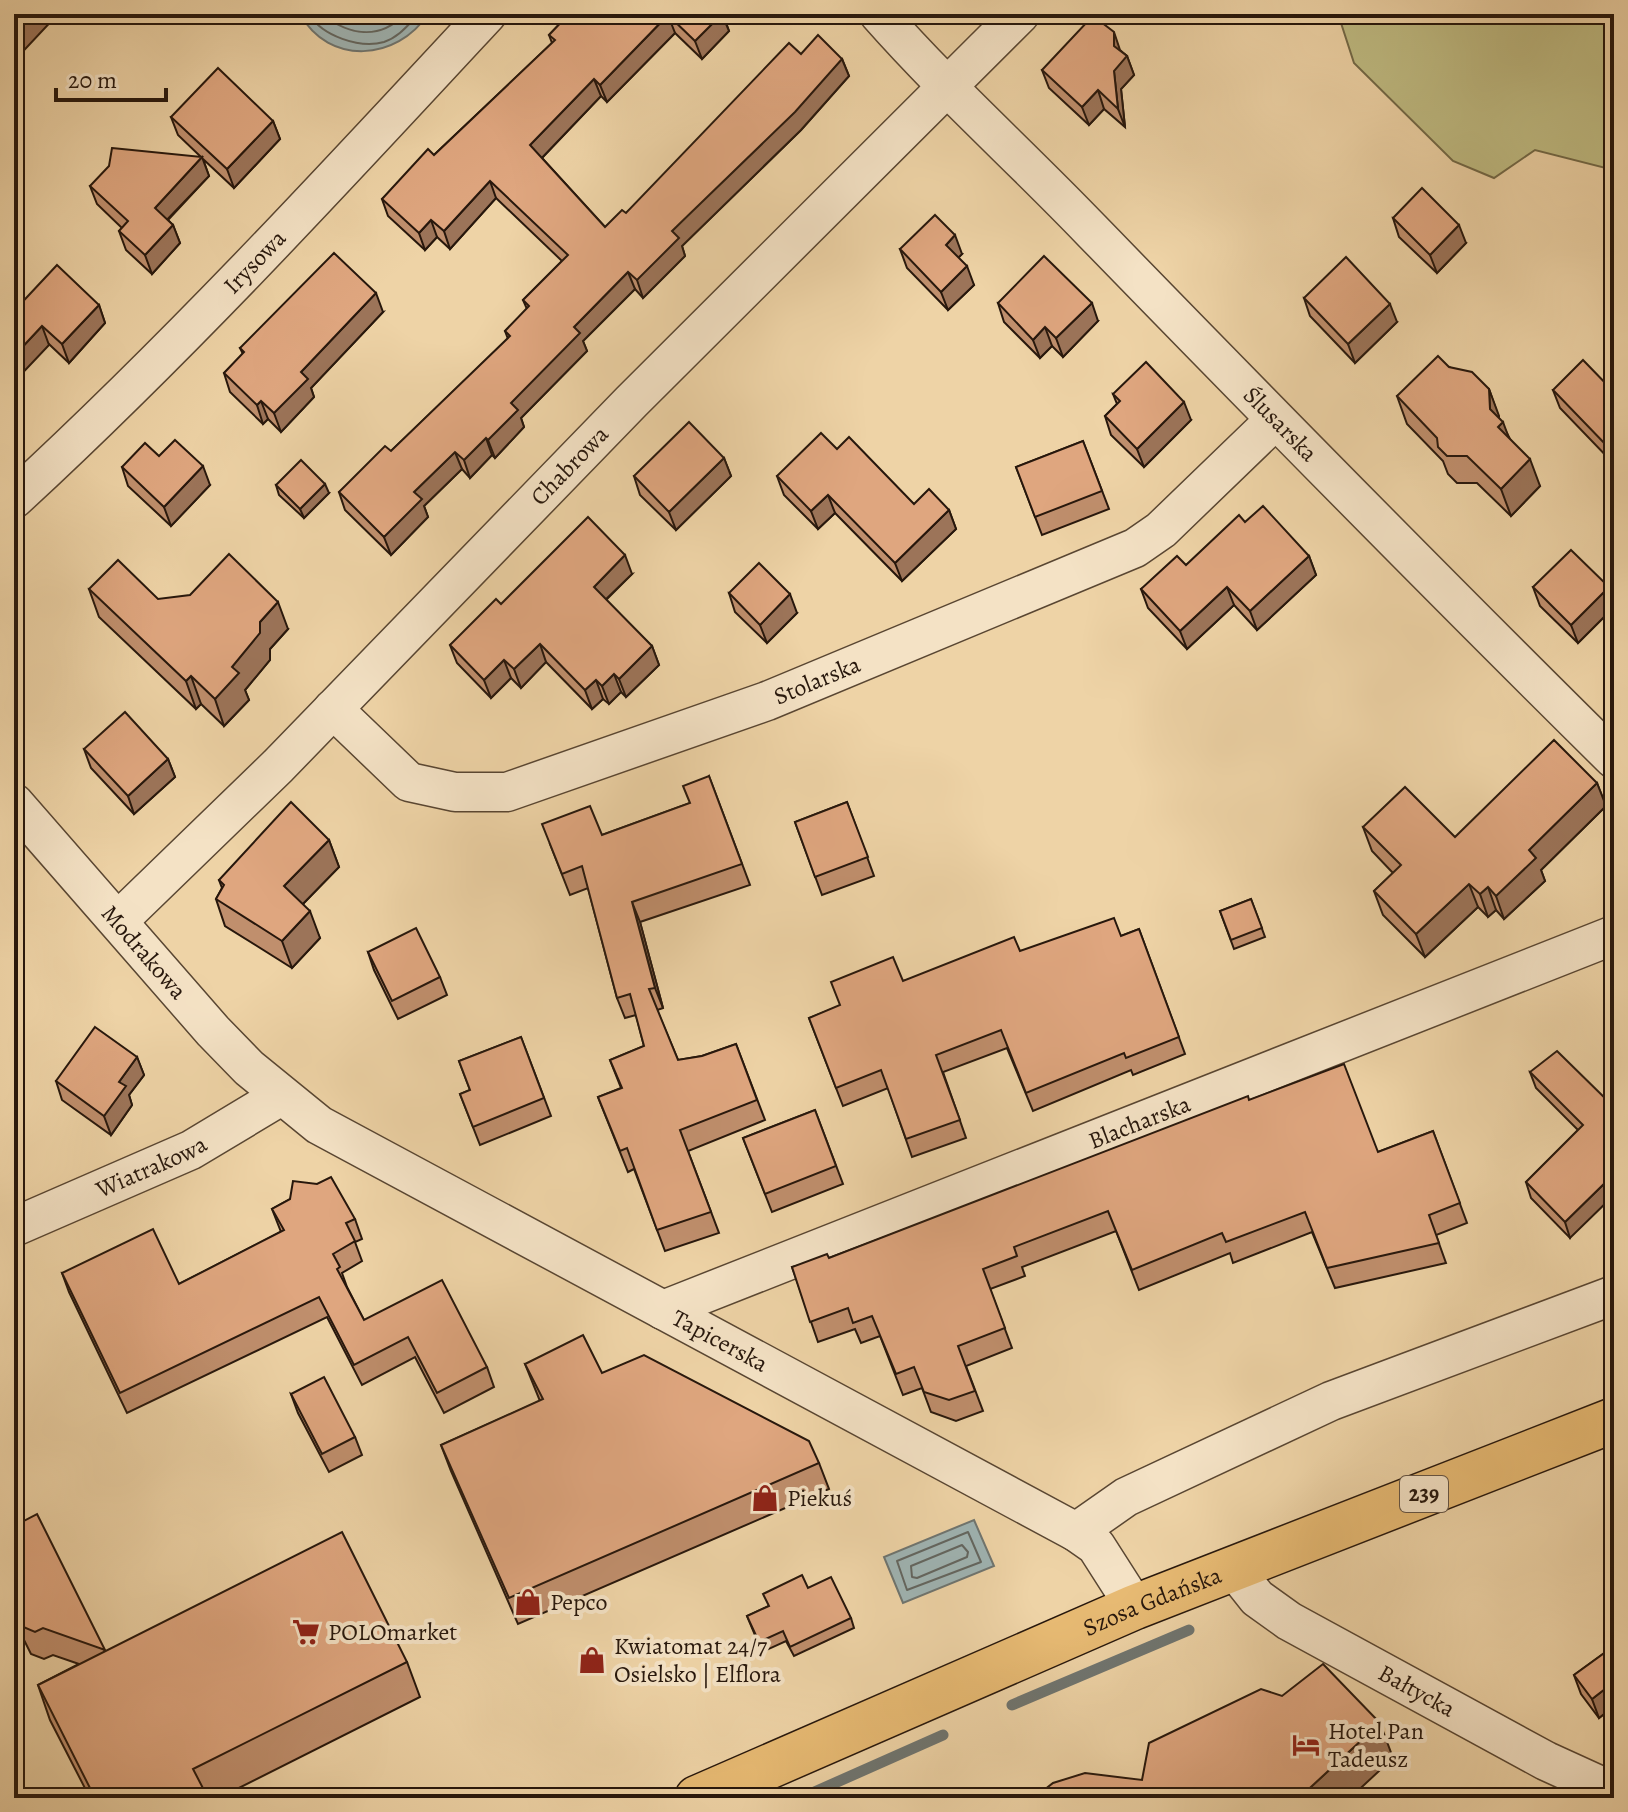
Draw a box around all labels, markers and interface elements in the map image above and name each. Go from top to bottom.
scale bar [56,52,166,102]
text: 20 m [68,64,117,96]
street label: Irysowa [216,222,294,301]
street label: Ślusarska [1236,379,1325,469]
street label: Chabrowa [523,418,616,512]
street label: Stolarska [769,648,866,713]
street label: Modrakowa [94,898,195,1007]
street label: Blacharska [1084,1087,1196,1157]
street label: Wiatrakowa [90,1128,214,1206]
street label: Tapicerska [667,1302,775,1380]
road number: 239 [1400,1476,1448,1512]
place label: Piekuś [787,1482,852,1514]
shop icon: Piekuś [750,1483,780,1513]
street label: Szosa Gdańska [1078,1559,1227,1644]
place label: Pepco [550,1586,607,1618]
shop icon: Pepco [513,1587,543,1617]
place label: POLOmarket [328,1616,457,1648]
supermarket icon: POLOmarket [291,1617,321,1647]
place label: Kwiatomat 24/7 Osielsko | Elflora [614,1630,782,1690]
shop icon: Kwiatomat 24/7 Osielsko | Elflora [577,1645,607,1675]
street label: Bałtycka [1373,1657,1462,1725]
place label: Hotel Pan Tadeusz [1328,1715,1424,1775]
hotel icon: Hotel Pan Tadeusz [1291,1730,1321,1760]

